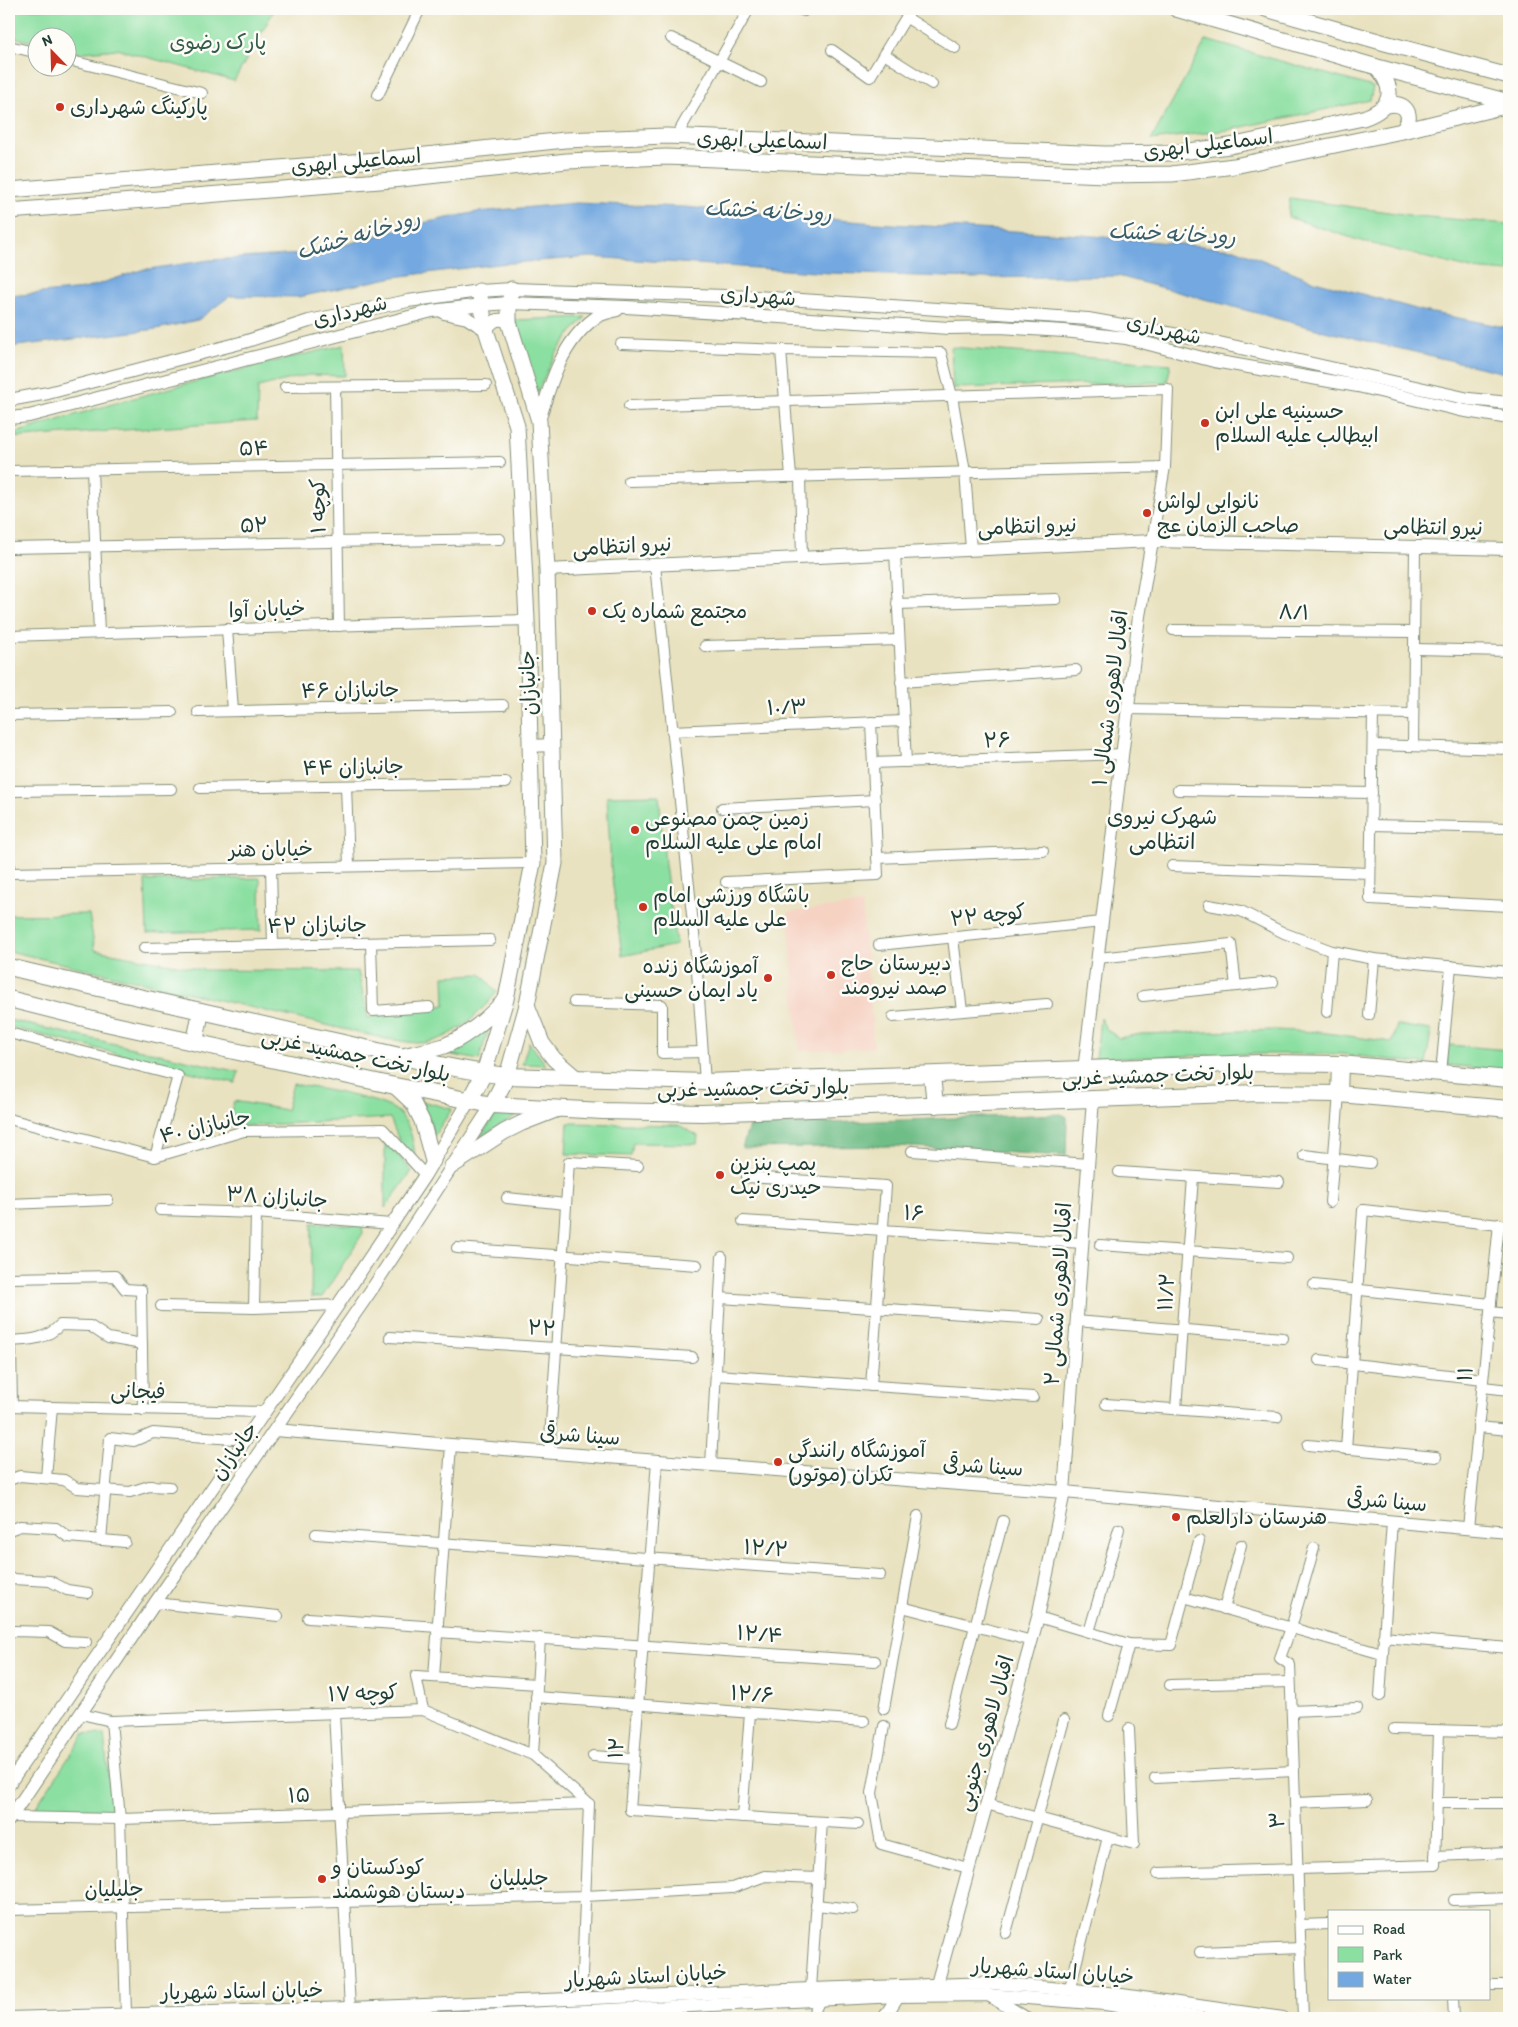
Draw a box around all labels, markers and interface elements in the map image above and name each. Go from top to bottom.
north arrow [28,28,78,78]
park label: پارک رضوی [170,29,266,55]
text: N [39,31,55,50]
place label: پارکینگ شهرداری [70,94,208,120]
marker: پارکینگ شهرداری [54,101,66,113]
street label: اسماعیلی ابهری [1141,123,1275,166]
street label: اسماعیلی ابهری [696,125,828,156]
street label: اسماعیلی ابهری [290,142,422,181]
water label: رودخانه خشک [704,194,832,227]
water label: رودخانه خشک [293,204,423,265]
water label: رودخانه خشک [1108,217,1236,250]
street label: شهرداری [719,280,797,311]
street label: شهرداری [310,289,390,332]
street label: شهرداری [1124,308,1204,349]
place label: حسینیه علی ابن ابیطالب علیه السلام [1215,398,1379,451]
marker: حسینیه علی ابن ابیطالب علیه السلام [1199,417,1211,429]
street label: ۵۴ [239,435,269,460]
street label: کوچه ۱ [305,478,331,534]
place label: نانوایی لواش صاحب الزمان عج [1157,488,1299,539]
marker: نانوایی لواش صاحب الزمان عج [1141,507,1153,519]
street label: نیرو انتظامی [977,511,1077,542]
street label: ۵۲ [240,512,268,537]
street label: نیرو انتظامی [1383,513,1483,542]
street label: نیرو انتظامی [572,530,672,563]
street label: خیابان آوا [228,595,306,623]
place label: مجتمع شماره یک [602,598,747,626]
street label: ۸/۱ [1278,599,1310,624]
marker: مجتمع شماره یک [586,605,598,617]
street label: اقبال لاهوری شمالی ۱ [1086,609,1135,788]
street label: جانبازان [514,650,542,716]
street label: ۴۶ جانبازان [301,676,399,704]
street label: ۱۰/۳ [766,693,808,720]
street label: ۲۶ [983,727,1011,752]
street label: ۴۴ جانبازان [302,753,404,781]
district label: شهرک نیروی انتظامی [1107,803,1217,856]
place label: زمین چمن مصنوعی امام علی علیه السلام [645,805,822,858]
marker: زمین چمن مصنوعی امام علی علیه السلام [629,824,641,836]
street label: خیابان هنر [227,835,313,863]
place label: باشگاه ورزشی امام علی علیه السلام [653,882,810,935]
street label: کوچه ۲۲ [949,898,1027,932]
marker: باشگاه ورزشی امام علی علیه السلام [637,901,649,913]
street label: ۴۲ جانبازان [267,911,367,939]
place label: دبیرستان حاج صمد نیرومند [841,950,951,1001]
place label: آموزشگاه زنده یاد ایمان حسینی [624,953,759,1004]
marker: دبیرستان حاج صمد نیرومند [825,969,837,981]
marker: آموزشگاه زنده یاد ایمان حسینی [762,972,774,984]
street label: بلوار تخت جمشید غربی [259,1022,453,1089]
street label: بلوار تخت جمشید غربی [1061,1059,1255,1092]
street label: بلوار تخت جمشید غربی [657,1073,849,1104]
street label: ۴۰ جانبازان [157,1103,253,1149]
place label: پمپ بنزین حیدری نیک [730,1150,822,1199]
marker: پمپ بنزین حیدری نیک [714,1169,726,1181]
street label: ۳۸ جانبازان [225,1180,329,1214]
street label: ۱۶ [903,1199,925,1226]
street label: اقبال لاهوری شمالی ۲ [1039,1201,1078,1387]
street label: ۱۱/۲ [1152,1272,1179,1312]
street label: ۲۲ [527,1314,557,1341]
street label: ۱۱ [1451,1365,1478,1383]
street label: فیجانی [110,1378,166,1405]
street label: جانبازان [205,1417,263,1485]
street label: سینا شرقی [539,1419,621,1450]
place label: آموزشگاه رانندگی تکران (موتور) [788,1437,926,1487]
street label: سینا شرقی [942,1450,1024,1481]
marker: آموزشگاه رانندگی تکران (موتور) [772,1456,784,1468]
street label: سینا شرقی [1346,1485,1428,1516]
place label: هنرستان دارالعلم [1186,1504,1327,1533]
marker: هنرستان دارالعلم [1170,1511,1182,1523]
street label: ۱۲/۲ [743,1533,789,1562]
street label: ۱۲/۴ [736,1619,784,1648]
street label: اقبال لاهوری جنوبی [950,1652,1021,1814]
street label: کوچه ۱۷ [328,1679,398,1707]
street label: ۱۲/۶ [730,1680,775,1707]
street label: ۱۲ [602,1736,629,1760]
street label: ۱۵ [287,1782,310,1807]
street label: ۳ [1264,1811,1289,1829]
place label: کودکستان و دبستان هوشمند [330,1854,465,1904]
street label: جلیلیان [489,1864,549,1891]
marker: کودکستان و دبستان هوشمند [316,1873,328,1885]
street label: جلیلیان [84,1875,144,1902]
legend [1328,1910,1490,2000]
text: Road [1373,1920,1406,1938]
text: Park [1373,1946,1403,1964]
street label: خیابان استاد شهریار [969,1952,1135,1990]
street label: خیابان استاد شهریار [562,1959,728,1993]
text: Water [1373,1970,1412,1988]
street label: خیابان استاد شهریار [159,1977,323,2005]

